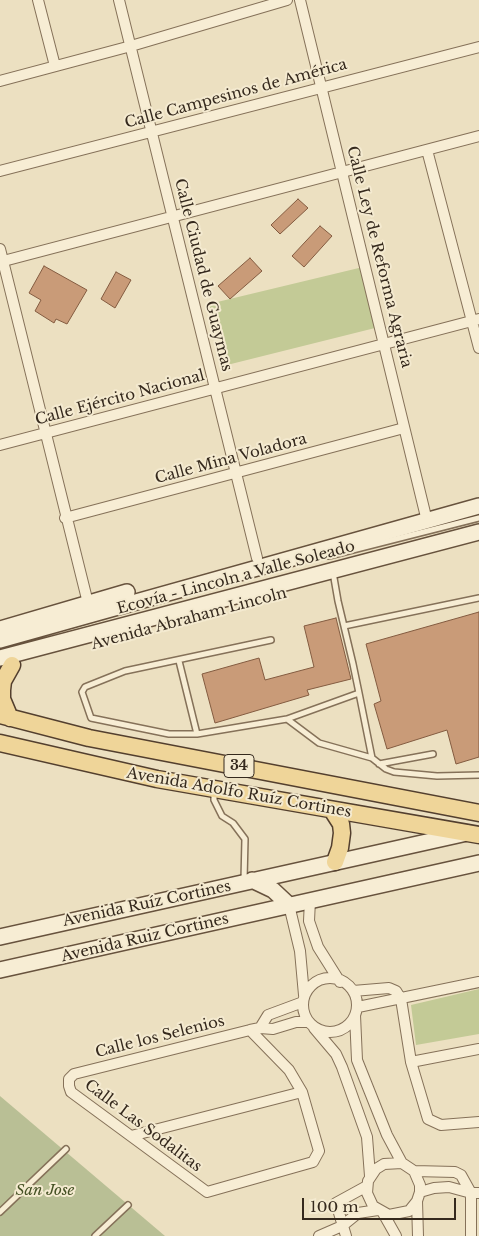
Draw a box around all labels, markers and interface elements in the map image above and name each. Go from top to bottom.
street label: Calle Campesinos de América [123,56,349,132]
street label: Calle Ley de Reforma Agraria [343,144,415,370]
street label: Calle Ciudad de Guaymas [170,177,236,373]
street label: Calle Ejército Nacional [33,367,207,429]
street label: Calle Mina Voladora [153,430,309,488]
street label: Ecovía - Lincoln a Valle Soleado [115,538,357,618]
street label: Avenida Abraham Lincoln [89,584,289,654]
road number: 34 [224,754,254,778]
street label: Avenida Adolfo Ruíz Cortines [125,764,353,822]
street label: Avenida Ruíz Cortines [61,877,233,931]
street label: Avenida Ruiz Cortines [59,910,231,966]
street label: Calle los Selenios [93,1012,227,1062]
street label: Calle Las Sodalitas [81,1076,205,1176]
park label: San Jose [16,1182,74,1200]
scale bar [304,1188,458,1220]
text: 100 m [310,1197,359,1216]

